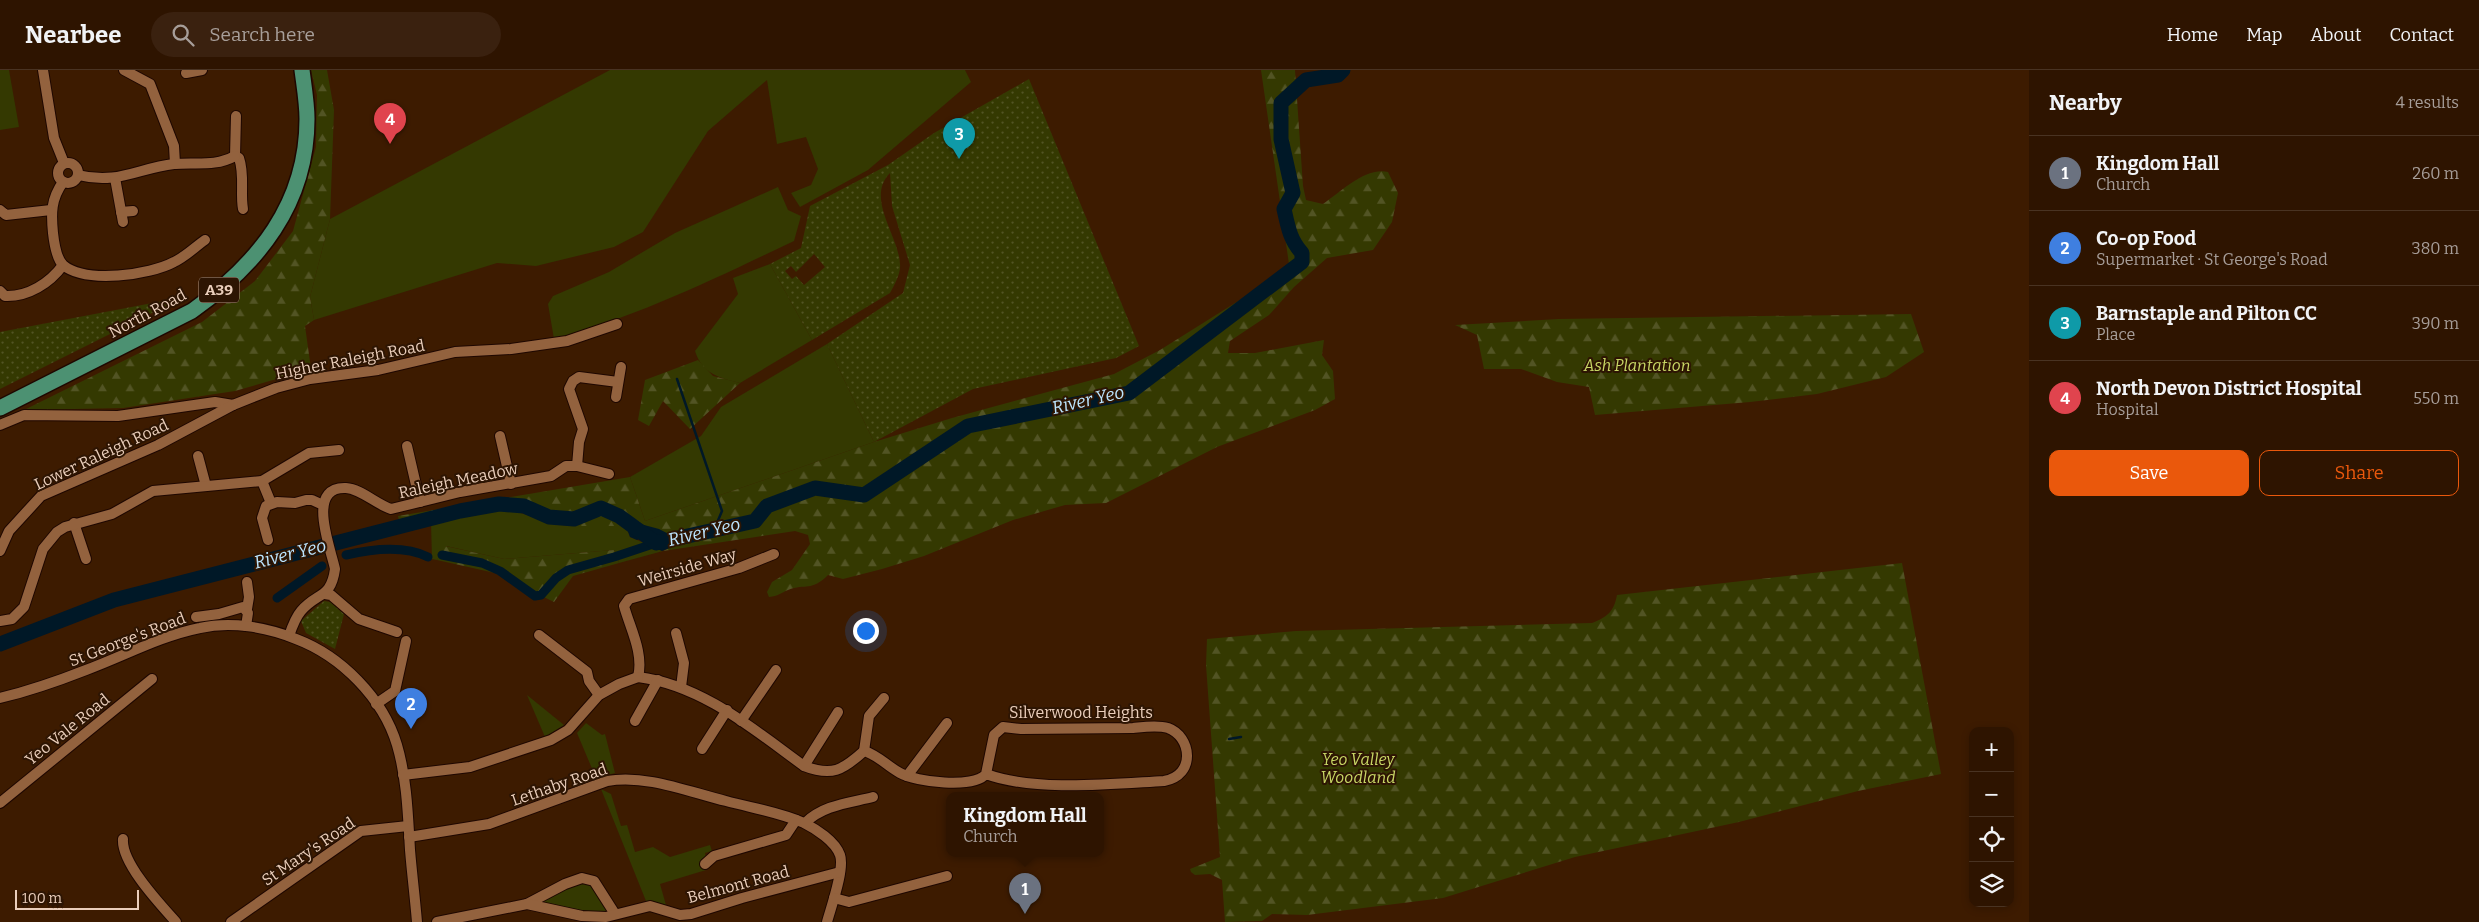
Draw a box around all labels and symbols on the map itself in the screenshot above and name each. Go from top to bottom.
pin: 4 [374,103,406,144]
pin: 3 [943,118,975,159]
road number: A39 [199,278,239,302]
street label: North Road [105,285,190,342]
street label: Higher Raleigh Road [274,336,427,383]
park label: Ash Plantation [1583,356,1690,375]
water label: River Yeo [1050,381,1126,419]
street label: Lower Raleigh Road [31,415,172,494]
street label: Raleigh Meadow [397,459,520,502]
water label: River Yeo [666,513,742,551]
water label: River Yeo [252,534,328,574]
street label: Weirside Way [636,544,739,591]
street label: St George's Road [66,608,189,671]
your location [853,618,879,644]
pin: 2 [395,688,427,729]
street label: Yeo Vale Road [21,689,114,769]
street label: Silverwood Heights [1009,703,1153,722]
park label: Yeo Valley Woodland [1320,750,1396,787]
street label: Lethaby Road [509,759,610,810]
street label: St Mary's Road [258,813,359,890]
street label: Belmont Road [685,862,792,907]
pin: 1 [1009,873,1041,914]
scale bar [15,887,139,910]

